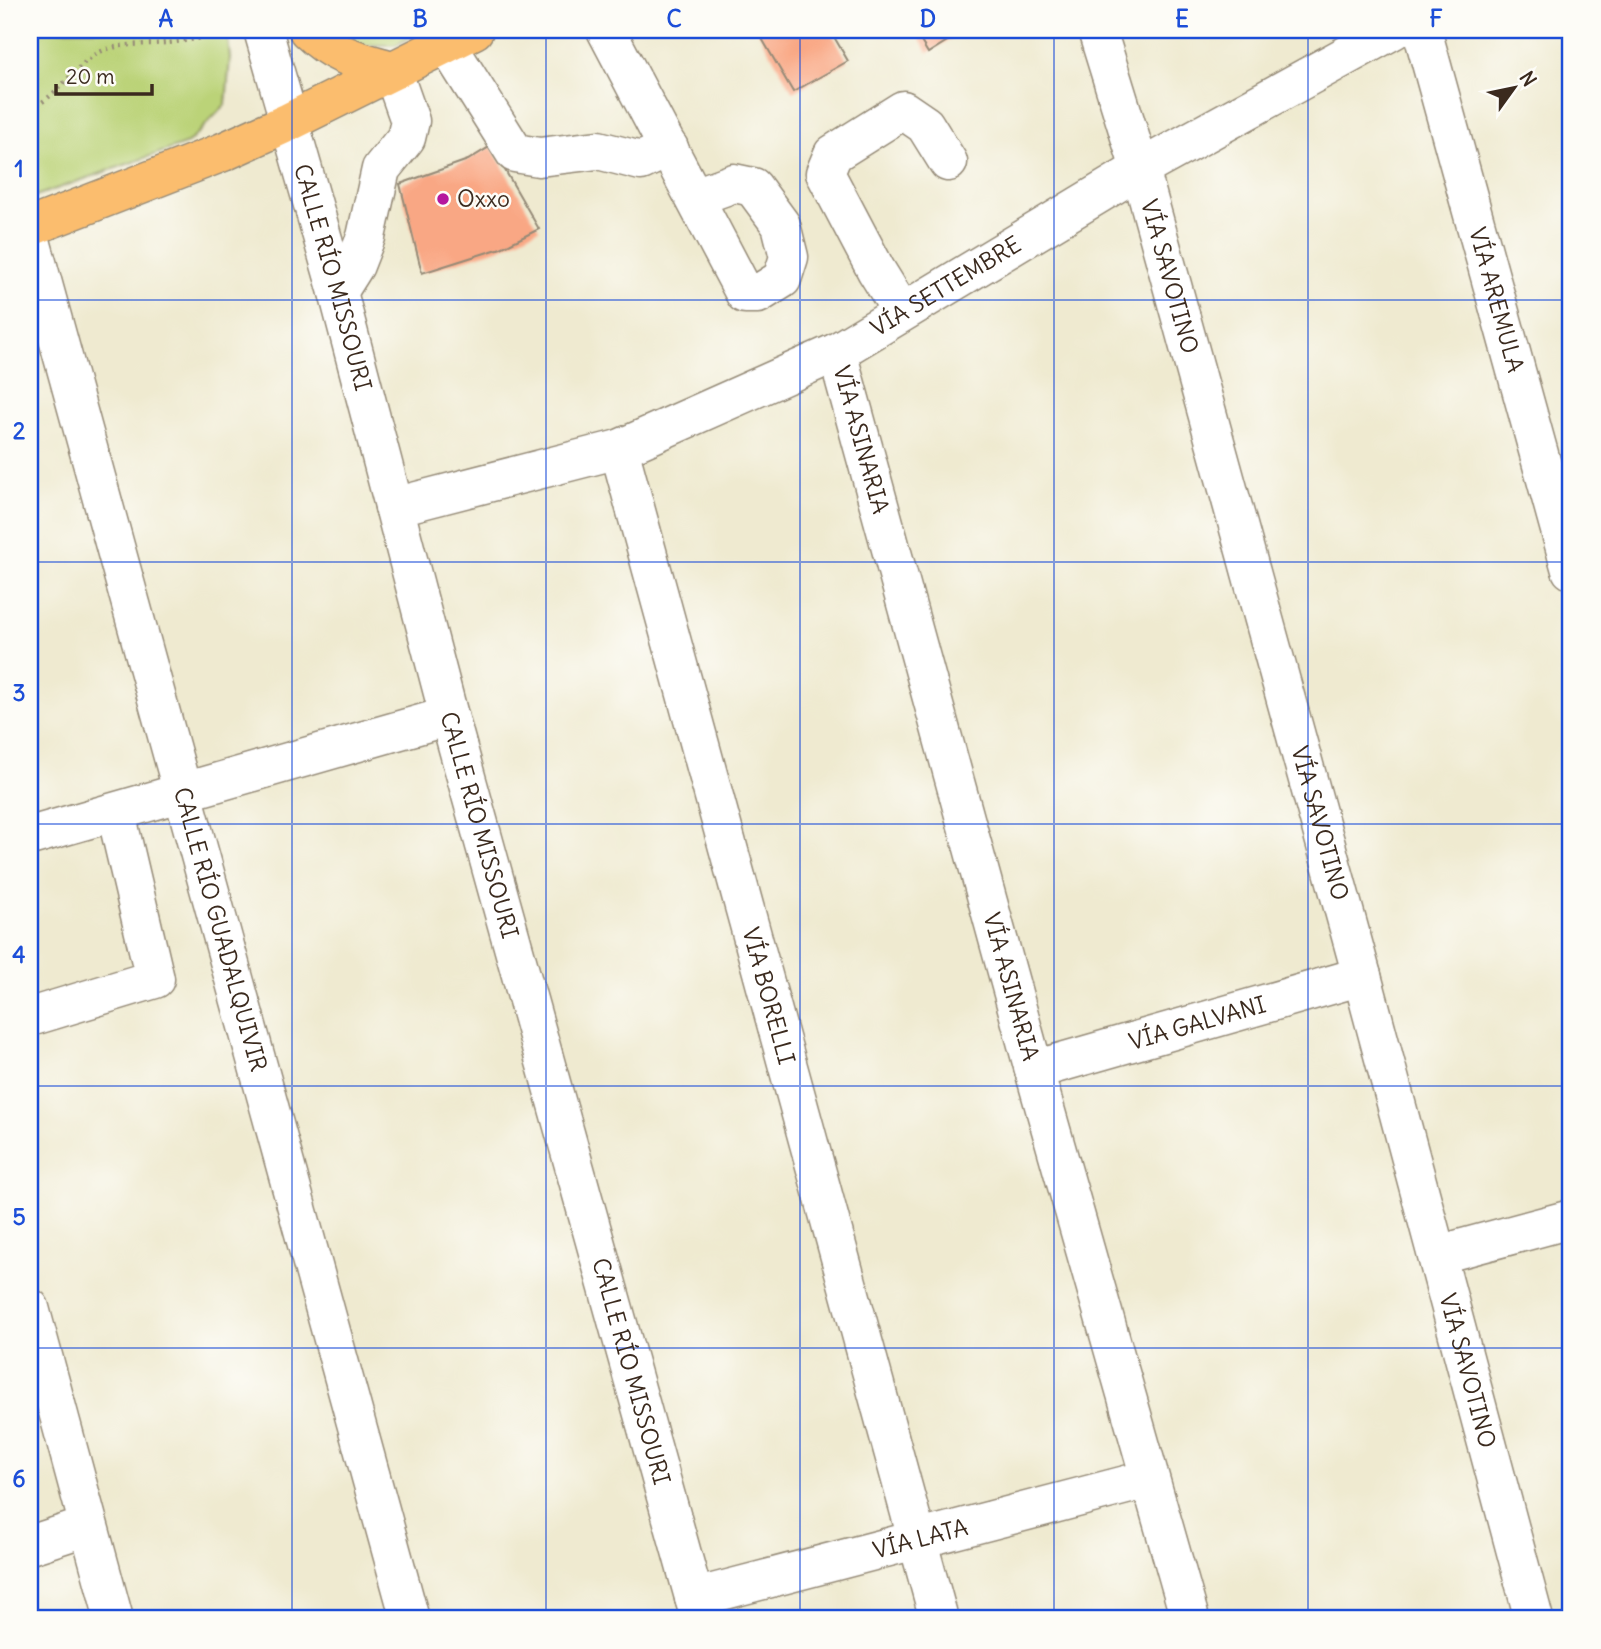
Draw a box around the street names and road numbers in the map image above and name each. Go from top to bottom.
street label: CALLE RÍO MISSOURI [288,160,378,394]
street label: VÍA SAVOTINO [1135,196,1205,357]
street label: VÍA AREMULA [1463,224,1531,376]
street label: VÍA SETTEMBRE [865,229,1026,342]
street label: VÍA ASINARIA [827,362,896,517]
street label: CALLE RÍO MISSOURI [434,708,525,942]
street label: VÍA SAVOTINO [1285,743,1355,903]
street label: CALLE RÍO GUADALQUIVIR [168,784,274,1075]
street label: VÍA ASINARIA [977,909,1046,1064]
street label: VÍA BORELLI [737,924,802,1068]
street label: VÍA GALVANI [1125,989,1269,1056]
street label: CALLE RÍO MISSOURI [586,1255,677,1488]
street label: VÍA SAVOTINO [1434,1290,1503,1451]
street label: VÍA LATA [870,1512,971,1565]

